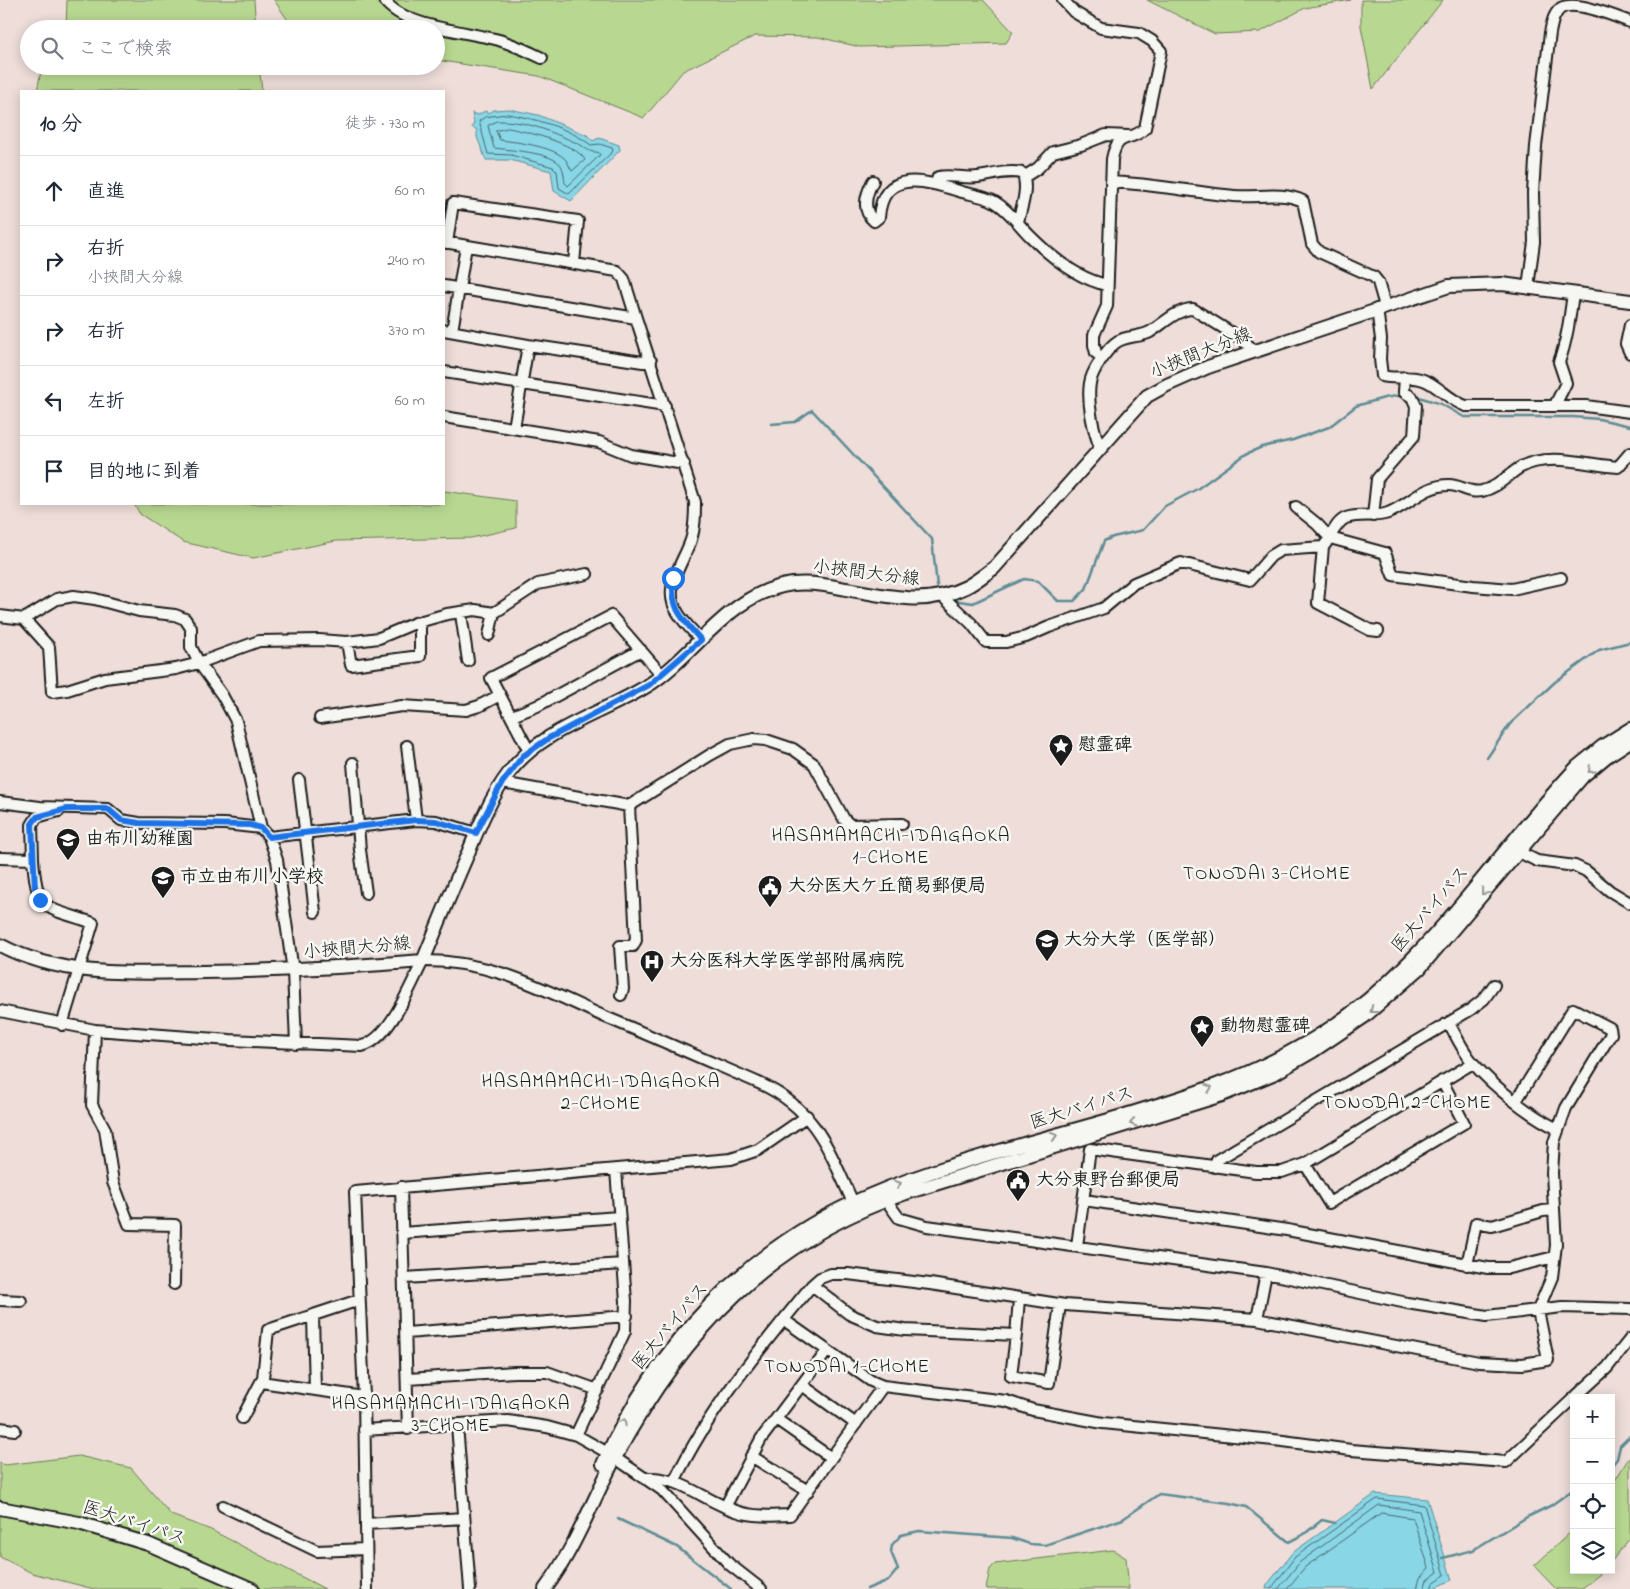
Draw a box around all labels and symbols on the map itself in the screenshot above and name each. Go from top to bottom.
street label: 小挾間大分線 [1146,322,1256,386]
street label: 小挾間大分線 [811,555,921,593]
route start [662,567,685,590]
place icon: 慰霊碑 [1048,733,1074,767]
place label: 慰霊碑 [1078,733,1132,759]
one-way arrow [1587,764,1596,773]
district label: HASAMAMACHI-IDAIGAOKA 1-CHOME [772,823,1010,872]
school or university icon: 由布川幼稚園 [55,827,81,861]
place label: 由布川幼稚園 [86,827,194,853]
district label: TONODAI 3-CHOME [1183,861,1351,888]
street label: 医大バイパス [1386,861,1476,959]
school or university icon: 市立由布川小学校 [150,865,176,899]
place label: 市立由布川小学校 [180,865,324,891]
public building icon: 大分医大ケ丘簡易郵便局 [757,874,783,908]
place label: 大分医大ケ丘簡易郵便局 [788,874,986,900]
one-way arrow [1482,886,1490,895]
route end [29,889,52,912]
school or university icon: 大分大学（医学部） [1034,928,1060,962]
place label: 大分大学（医学部） [1064,928,1226,954]
street label: 小挾間大分線 [302,931,412,967]
hospital icon: 大分医科大学医学部附属病院 [639,949,665,983]
place label: 大分医科大学医学部附属病院 [670,949,904,975]
one-way arrow [1370,1004,1379,1012]
place icon: 動物慰霊碑 [1189,1014,1215,1048]
place label: 動物慰霊碑 [1220,1014,1310,1040]
district label: HASAMAMACHI-IDAIGAOKA 2-CHOME [482,1069,720,1118]
street label: 医大バイパス [1027,1081,1137,1137]
one-way arrow [1204,1084,1213,1094]
district label: TONODAI 2-CHOME [1322,1090,1492,1117]
one-way arrow [1129,1117,1138,1127]
one-way arrow [1049,1132,1057,1142]
public building icon: 大分東野台郵便局 [1005,1168,1031,1202]
place label: 大分東野台郵便局 [1036,1168,1180,1194]
one-way arrow [894,1180,902,1190]
street label: 医大バイパス [626,1277,716,1377]
district label: TONODAI 1-CHOME [764,1354,930,1381]
district label: HASAMAMACHI-IDAIGAOKA 3-CHOME [332,1391,570,1440]
one-way arrow [616,1419,626,1428]
street label: 医大バイパス [79,1495,189,1553]

